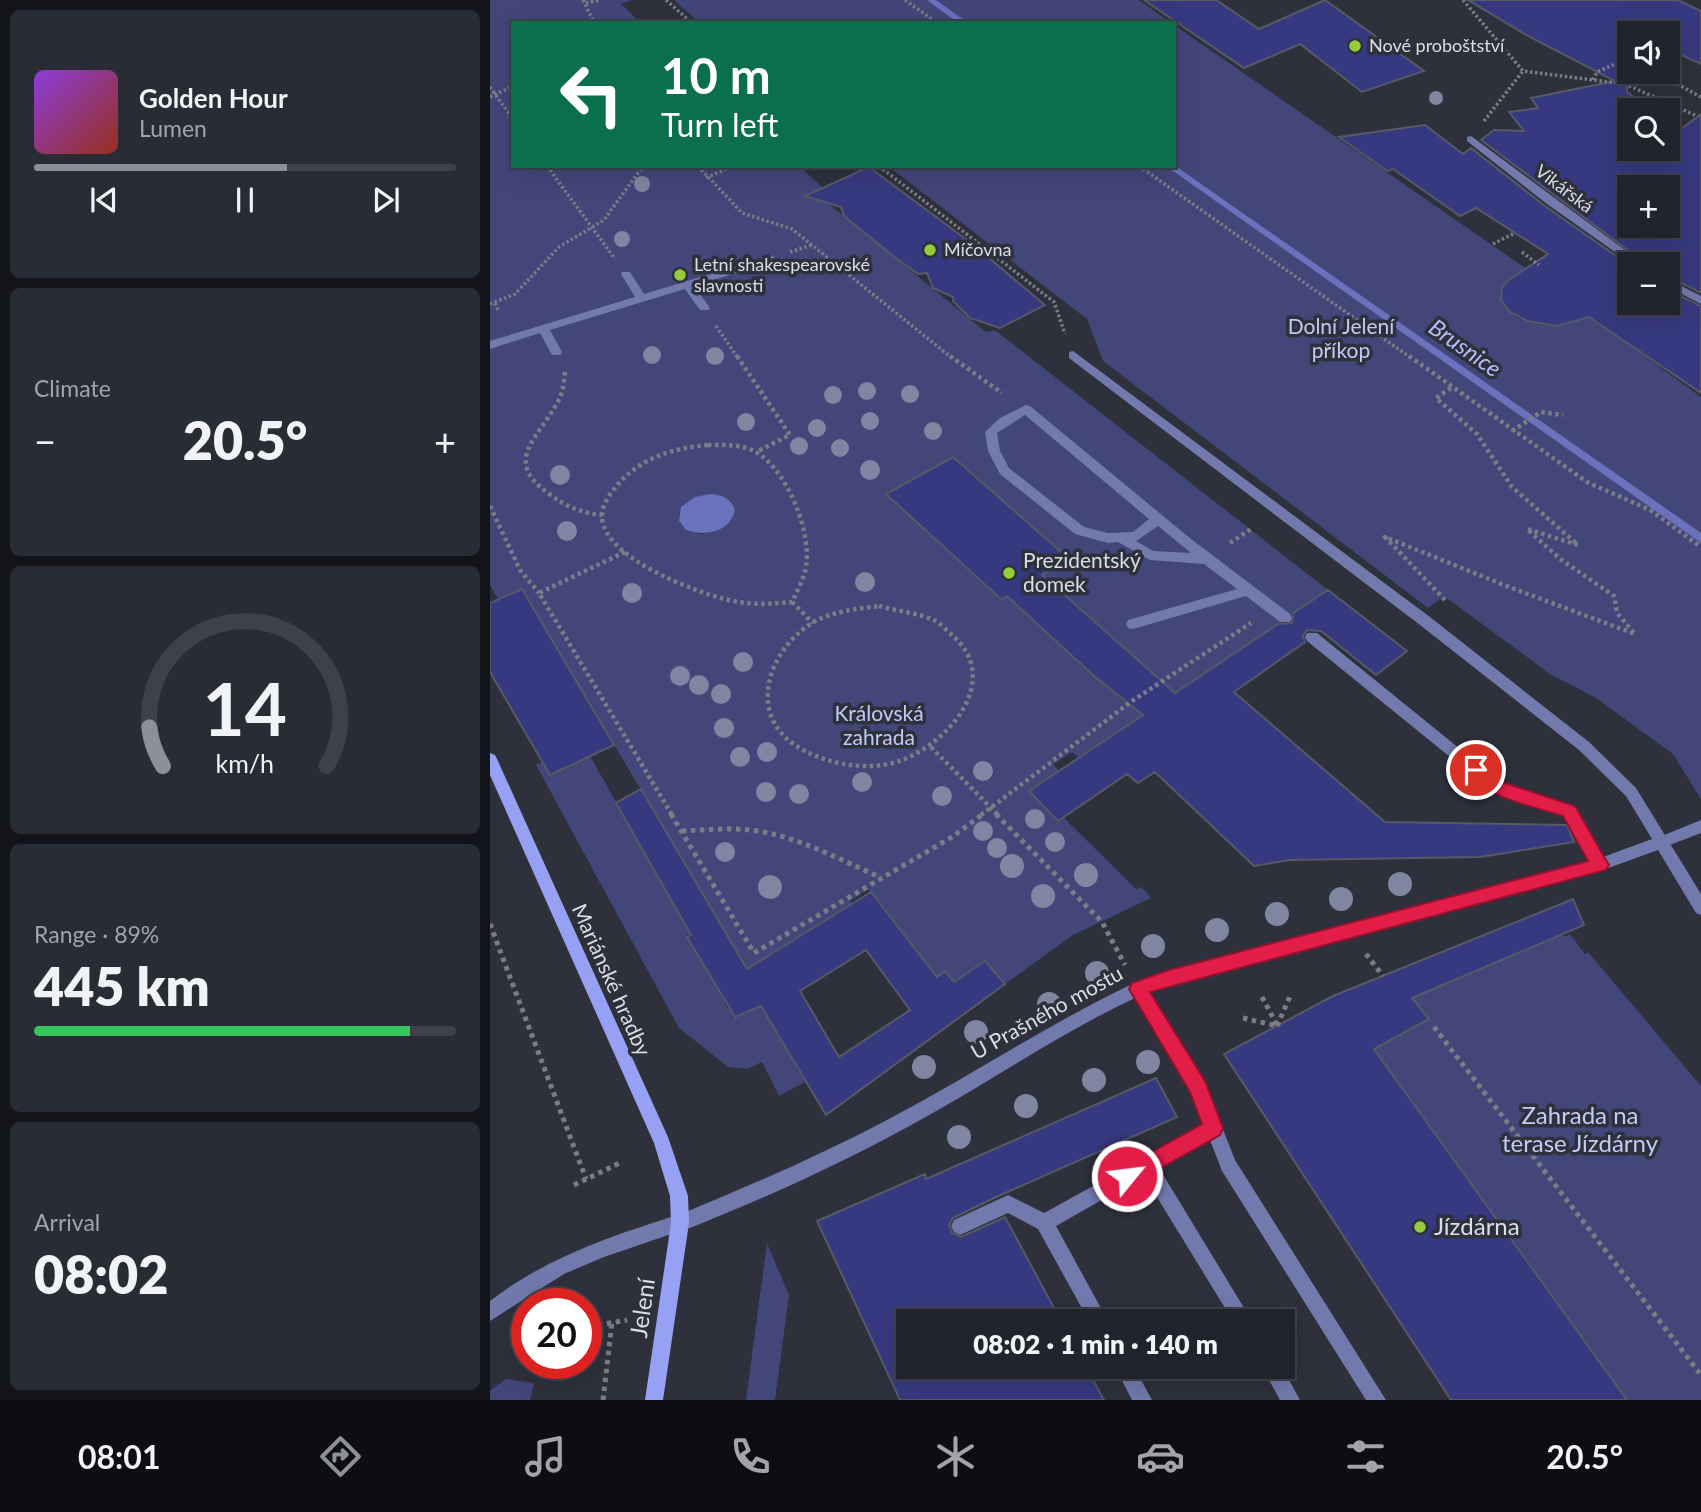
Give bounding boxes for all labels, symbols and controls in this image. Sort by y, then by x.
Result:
map controls [1617,21,1680,315]
button: sound [1617,21,1680,84]
place label: Nové proboštství [1369,34,1505,56]
marker: Nové proboštství [1347,38,1363,54]
text: 10 m [661,46,771,104]
icon: left [546,49,637,140]
text: Golden Hour [139,82,288,114]
button: search [1617,98,1680,161]
text: Turn left [661,105,778,144]
text: Lumen [139,114,207,142]
street label: Vikářská [1531,159,1598,217]
button: + [1617,175,1680,238]
icon: previous [85,181,123,219]
icon: pause [226,181,264,219]
icon: next [367,181,405,219]
place label: Míčovna [944,238,1012,260]
marker: Míčovna [922,242,938,258]
button: − [1617,252,1680,315]
place label: Letní shakespearovské slavnosti [694,253,870,296]
marker: Letní shakespearovské slavnosti [672,267,688,283]
water label: Brusnice [1424,312,1507,382]
park label: Dolní Jelení příkop [1288,313,1395,362]
text: Climate [34,374,111,402]
text: 20.5° [183,409,307,471]
text: − [34,418,56,464]
text: + [434,418,456,464]
place label: Prezidentský domek [1023,547,1141,596]
marker: Prezidentský domek [1001,565,1017,581]
text: 14 [203,664,287,752]
park label: Královská zahrada [834,700,924,749]
pin [1446,740,1506,800]
text: km/h [216,748,274,778]
icon: arrive [1457,751,1495,789]
street label: Mariánské hradby [568,899,657,1059]
text: Range · 89% [34,920,159,948]
text: 445 km [34,955,210,1017]
street label: U Prašného mostu [966,960,1126,1064]
park label: Zahrada na terase Jízdárny [1502,1100,1659,1157]
position arrow [1090,1139,1164,1213]
text: Arrival [34,1208,100,1236]
place label: Jízdárna [1434,1211,1520,1240]
marker: Jízdárna [1412,1219,1428,1235]
text: 08:02 [34,1243,168,1305]
street label: Jelení [623,1275,660,1339]
speed limit sign: 20 [511,1288,602,1379]
text: 08:02 · 1 min · 140 m [973,1328,1218,1360]
icon: directions [316,1432,365,1481]
icon: music [521,1432,570,1481]
icon: phone [726,1432,775,1481]
icon: climate [931,1432,980,1481]
icon: car [1136,1432,1185,1481]
icon: filters [1341,1432,1390,1481]
text: 08:01 [78,1437,160,1476]
text: 20.5° [1546,1437,1623,1476]

